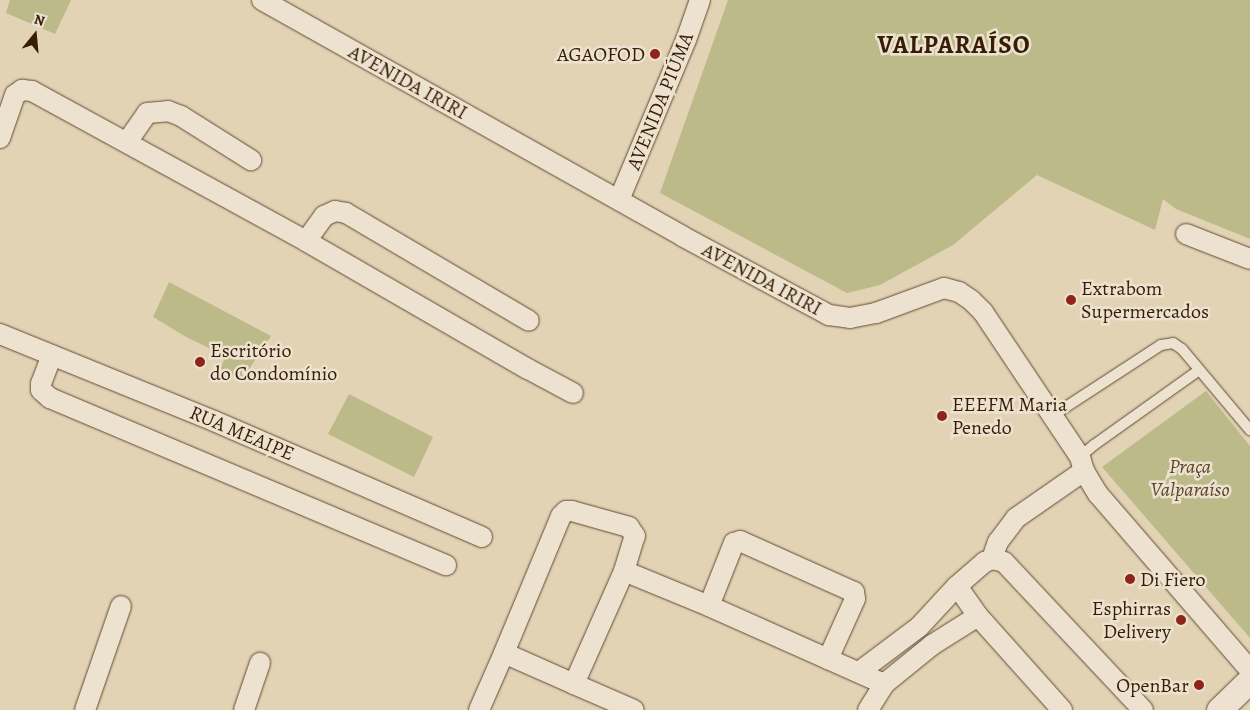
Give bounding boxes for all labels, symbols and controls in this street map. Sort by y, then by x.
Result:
north arrow [10,10,60,60]
text: N [32,10,47,31]
street label: AVENIDA PIÚMA [621,29,699,173]
district label: VALPARAÍSO [876,30,1032,60]
street label: AVENIDA IRIRI [344,39,472,125]
place label: AGAOFOD [557,42,645,66]
marker: AGAOFOD [649,48,661,60]
street label: AVENIDA IRIRI [698,237,826,321]
place label: Extrabom Supermercados [1081,276,1209,323]
marker: Extrabom Supermercados [1065,294,1077,306]
place label: Escritório do Condomínio [210,339,337,386]
marker: Escritório do Condomínio [194,356,206,368]
place label: EEEFM Maria Penedo [952,392,1067,439]
street label: RUA MEAIPE [186,400,298,466]
marker: EEEFM Maria Penedo [936,410,948,422]
park label: Praça Valparaíso [1150,454,1230,501]
place label: Di Fiero [1140,567,1206,591]
marker: Di Fiero [1124,573,1136,585]
place label: Esphirras Delivery [1092,596,1171,643]
marker: Esphirras Delivery [1175,614,1187,626]
place label: OpenBar [1116,673,1189,697]
marker: OpenBar [1193,679,1205,691]

